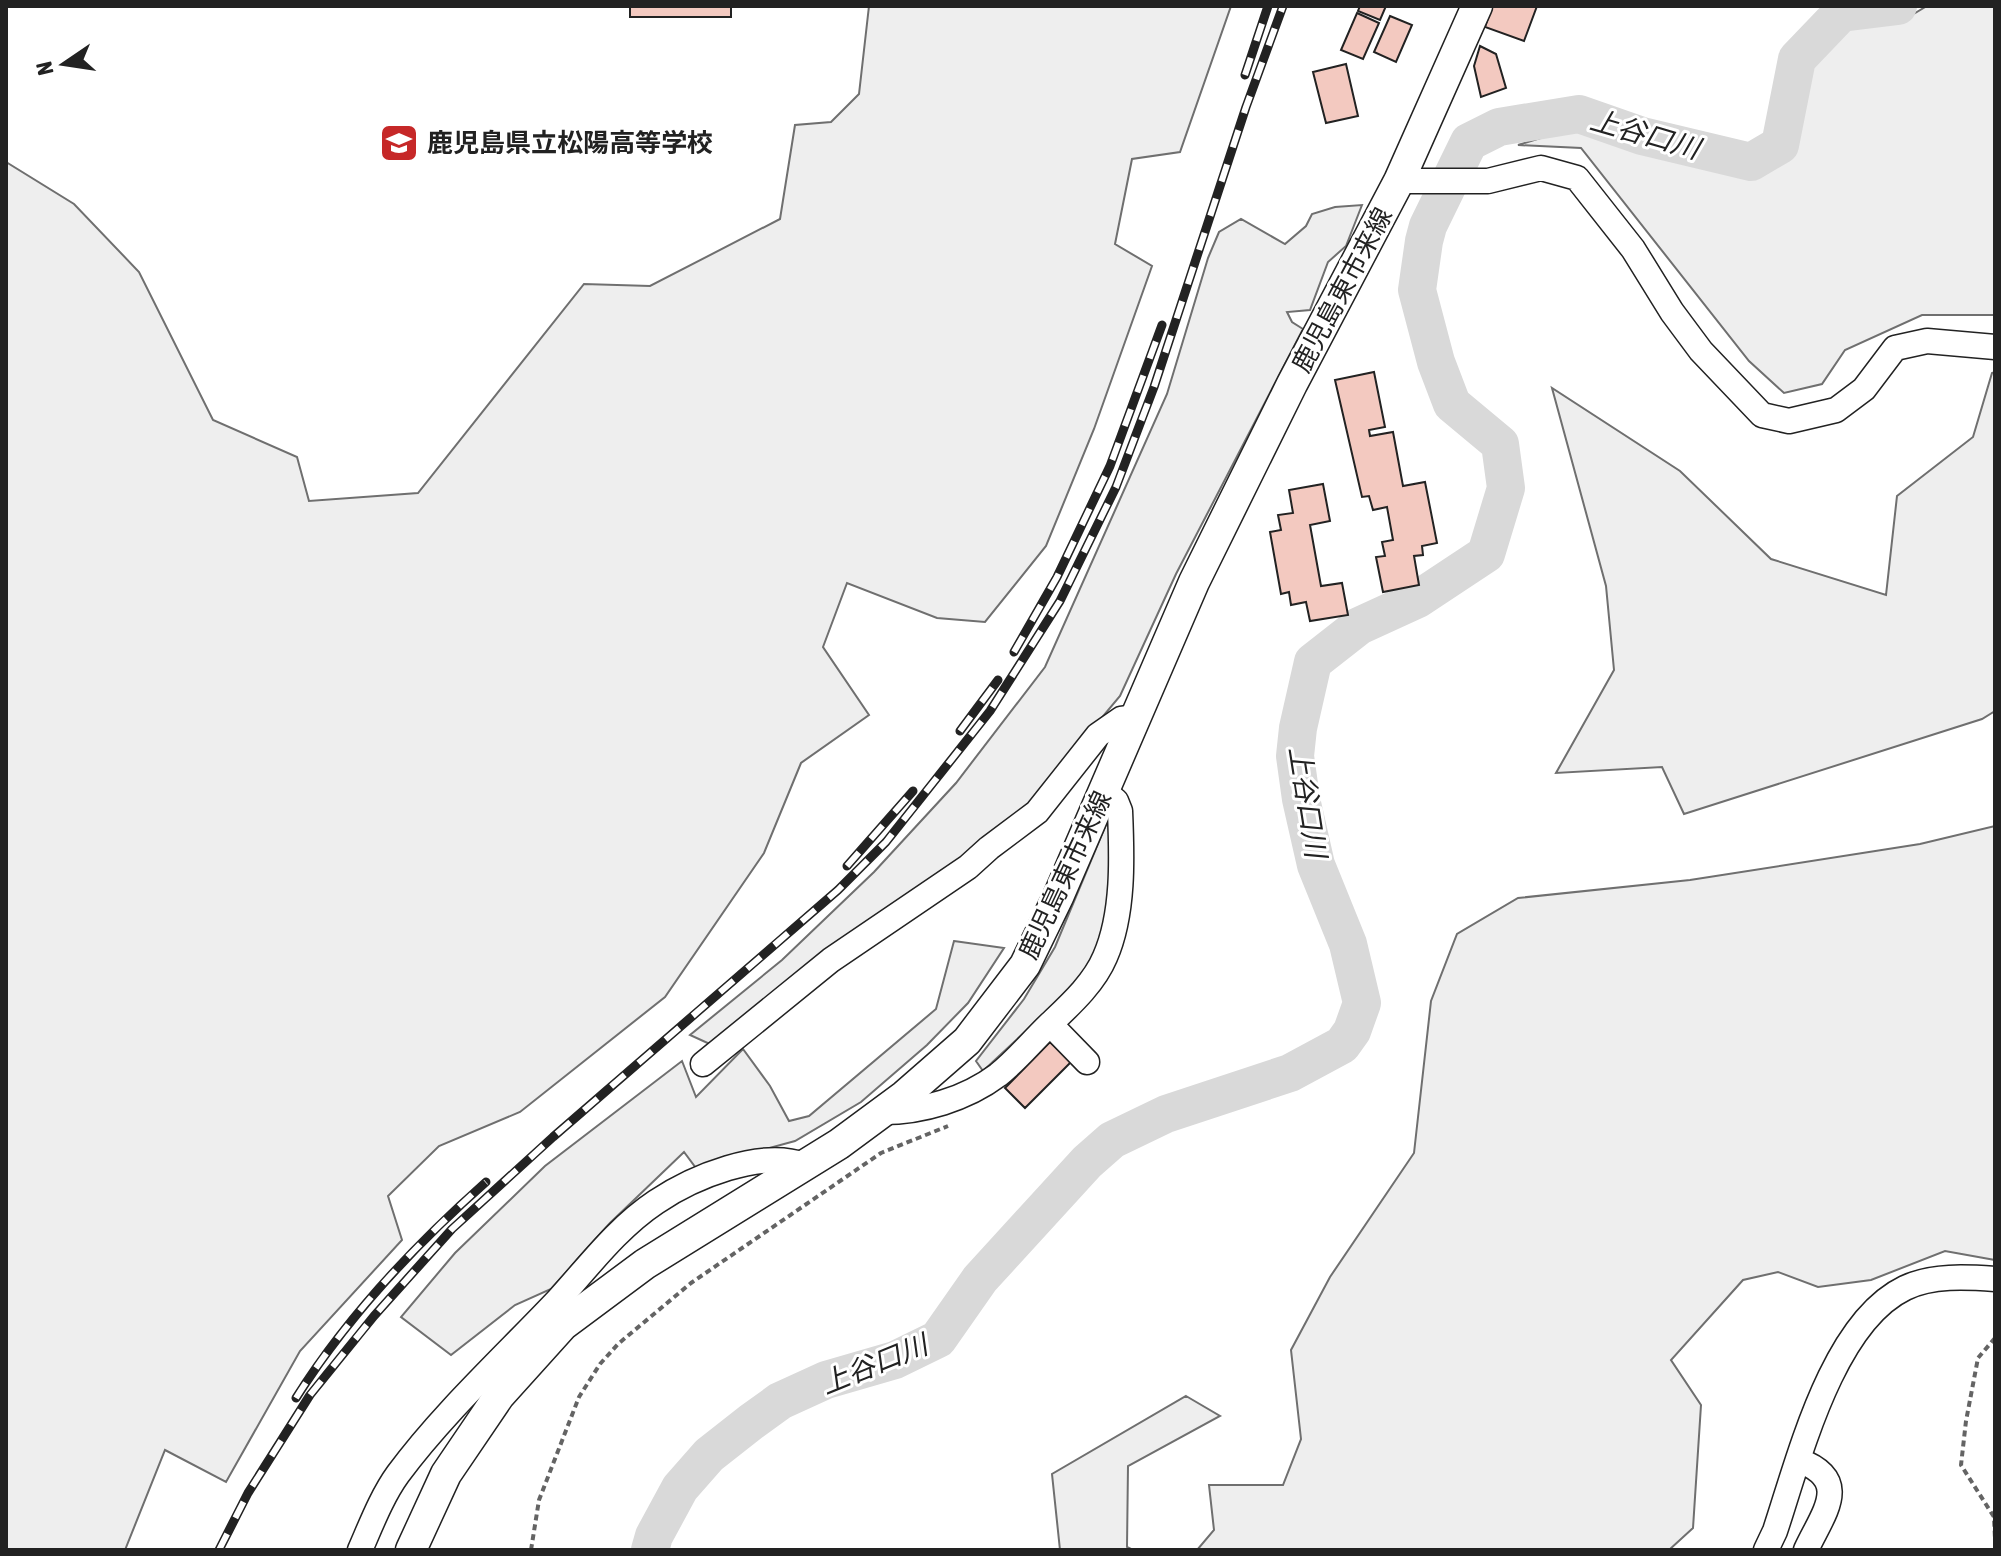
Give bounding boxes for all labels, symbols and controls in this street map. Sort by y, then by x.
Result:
north arrow [24,24,104,104]
text: N [30,59,59,78]
water label: 上谷口川 [1587,103,1706,166]
school or university icon: 鹿児島県立松陽高等学校 [378,122,420,164]
place label: 鹿児島県立松陽高等学校 [427,128,713,158]
street label: 鹿児島東市来線 [1286,203,1398,377]
water label: 上谷口川 [1283,744,1333,863]
street label: 鹿児島東市来線 [1013,786,1117,964]
water label: 上谷口川 [816,1327,935,1400]

